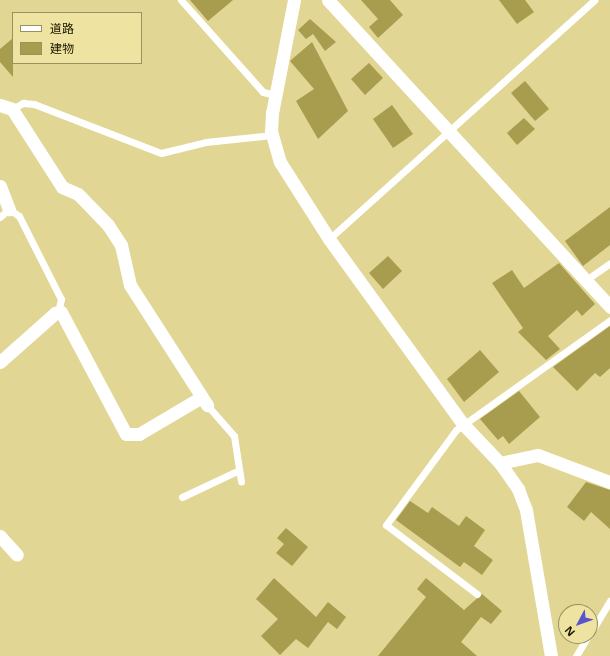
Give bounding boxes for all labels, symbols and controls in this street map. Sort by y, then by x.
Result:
legend [12,12,142,64]
text: 道路 [50,20,74,37]
text: 建物 [50,40,74,57]
north arrow [558,604,598,644]
text: N [561,623,578,640]

